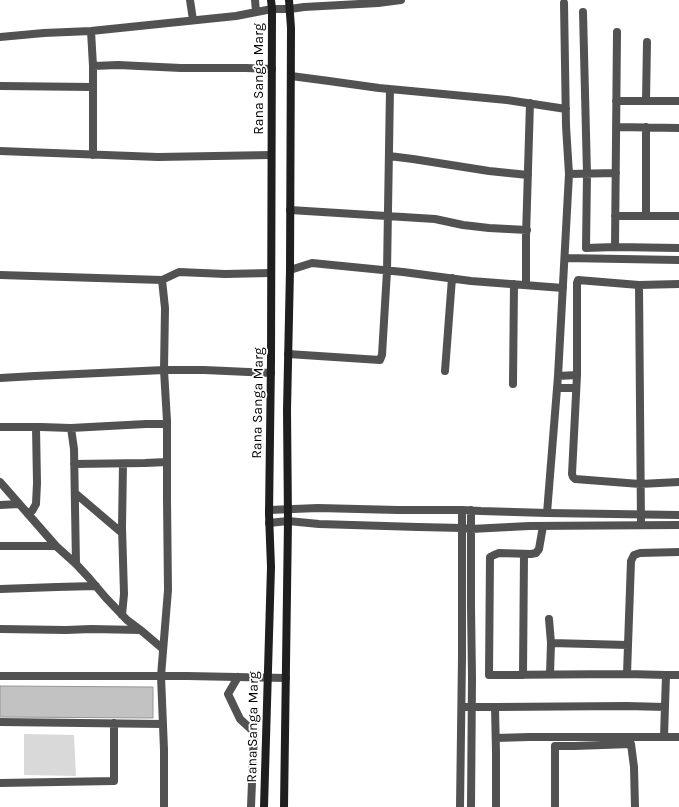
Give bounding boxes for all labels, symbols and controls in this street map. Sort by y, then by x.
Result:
street label: Rana Sanga Marg [251,23,267,135]
street label: Rana Sanga Marg [249,347,267,459]
street label: Rana Sanga Marg [244,671,262,783]

